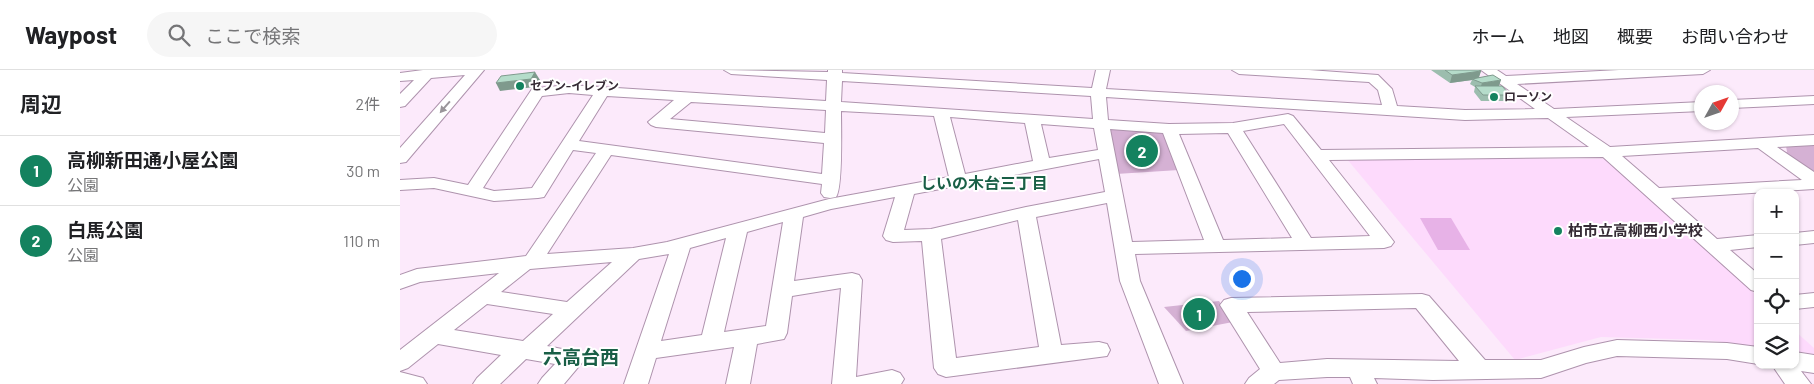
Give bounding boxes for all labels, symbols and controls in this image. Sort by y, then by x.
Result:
search box [147,12,497,57]
text: Waypost [25,20,117,49]
icon: search [165,21,193,49]
text: ここで検索 [205,24,300,47]
text: ホーム [1472,25,1525,47]
text: 地図 [1553,25,1589,47]
text: 概要 [1617,25,1653,47]
text: お問い合わせ [1681,25,1789,47]
place label: セブン-イレブン [530,78,619,92]
marker: セブン-イレブン [514,80,526,92]
north arrow [1694,85,1739,130]
place label: ローソン [1504,89,1552,103]
text: 周辺 [20,91,62,116]
marker: ローソン [1488,91,1500,103]
text: 2件 [355,94,380,113]
one-way arrow [439,100,451,112]
pin: 2 [1126,132,1158,170]
text: 高柳新田通小屋公園 [67,148,238,171]
text: 1 [33,161,39,180]
text: 30 m [346,161,380,180]
district label: しいの木台三丁目 [920,173,1048,192]
text: 公園 [67,175,99,194]
map controls [1754,189,1799,369]
button: + [1754,189,1799,234]
text: 白馬公園 [67,218,143,241]
place label: 柏市立高柳西小学校 [1568,221,1703,239]
marker: 柏市立高柳西小学校 [1552,225,1564,237]
text: 2 [32,231,40,250]
text: 110 m [343,231,380,250]
button: − [1754,234,1799,279]
text: 公園 [67,245,99,264]
your location [1229,266,1255,292]
button: locate [1754,279,1799,324]
pin: 1 [1183,295,1215,333]
button: layers [1754,324,1799,369]
district label: 六高台西 [543,345,619,368]

